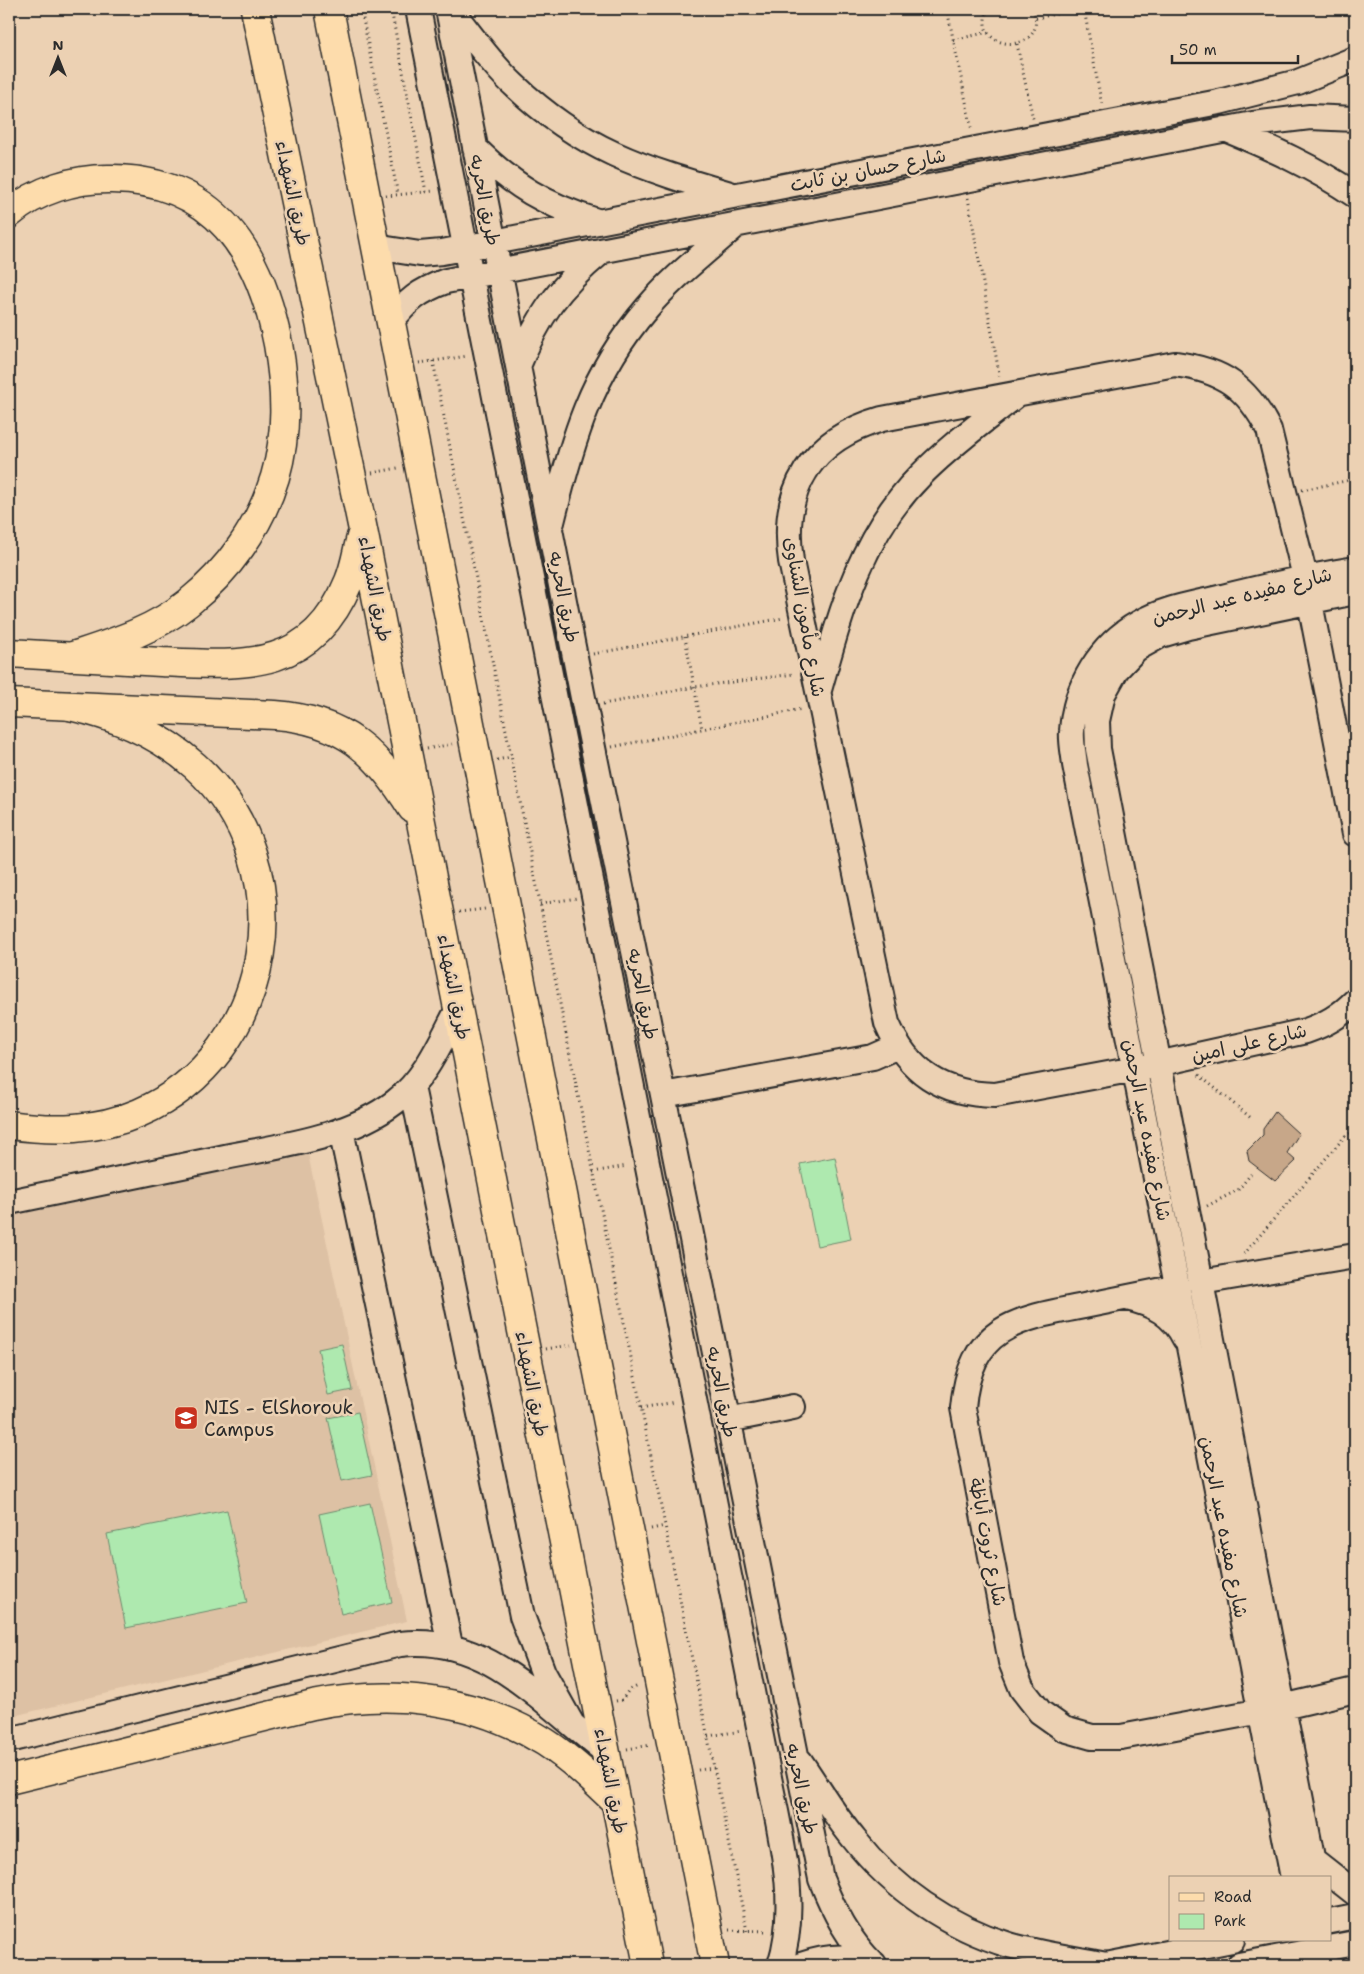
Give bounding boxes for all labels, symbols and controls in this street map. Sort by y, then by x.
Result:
north arrow [32,32,82,82]
scale bar [1172,32,1298,64]
text: N [52,36,64,54]
text: 50 m [1179,40,1217,60]
street label: طريق الشهداء [270,138,316,248]
street label: شارع حسان بن ثابت [788,143,948,198]
street label: طريق الحريه [464,152,506,248]
street label: طريق الشهداء [353,534,397,644]
street label: شارع مأمون الشناوى [778,535,831,699]
street label: طريق الحريه [543,549,585,645]
street label: شارع مفيده عبد الرحمن [1149,562,1335,631]
street label: طريق الشهداء [432,932,476,1042]
street label: طريق الحريه [622,946,664,1042]
street label: شارع على امين [1189,1018,1309,1069]
street label: شارع مفيده عبد الرحمن [1116,1037,1177,1223]
street label: طريق الشهداء [510,1329,554,1439]
street label: طريق الحريه [701,1344,743,1440]
place label: NIS - ElShorouk Campus [204,1395,354,1442]
school or university icon: NIS - ElShorouk Campus [173,1405,199,1431]
street label: شارع مفيده عبد الرحمن [1193,1434,1254,1620]
street label: شارع ثروت أباظة [962,1476,1013,1609]
street label: طريق الشهداء [589,1726,633,1836]
street label: طريق الحريه [780,1741,824,1837]
legend [1169,1876,1332,1942]
text: Road [1214,1887,1252,1907]
text: Park [1214,1911,1246,1931]

